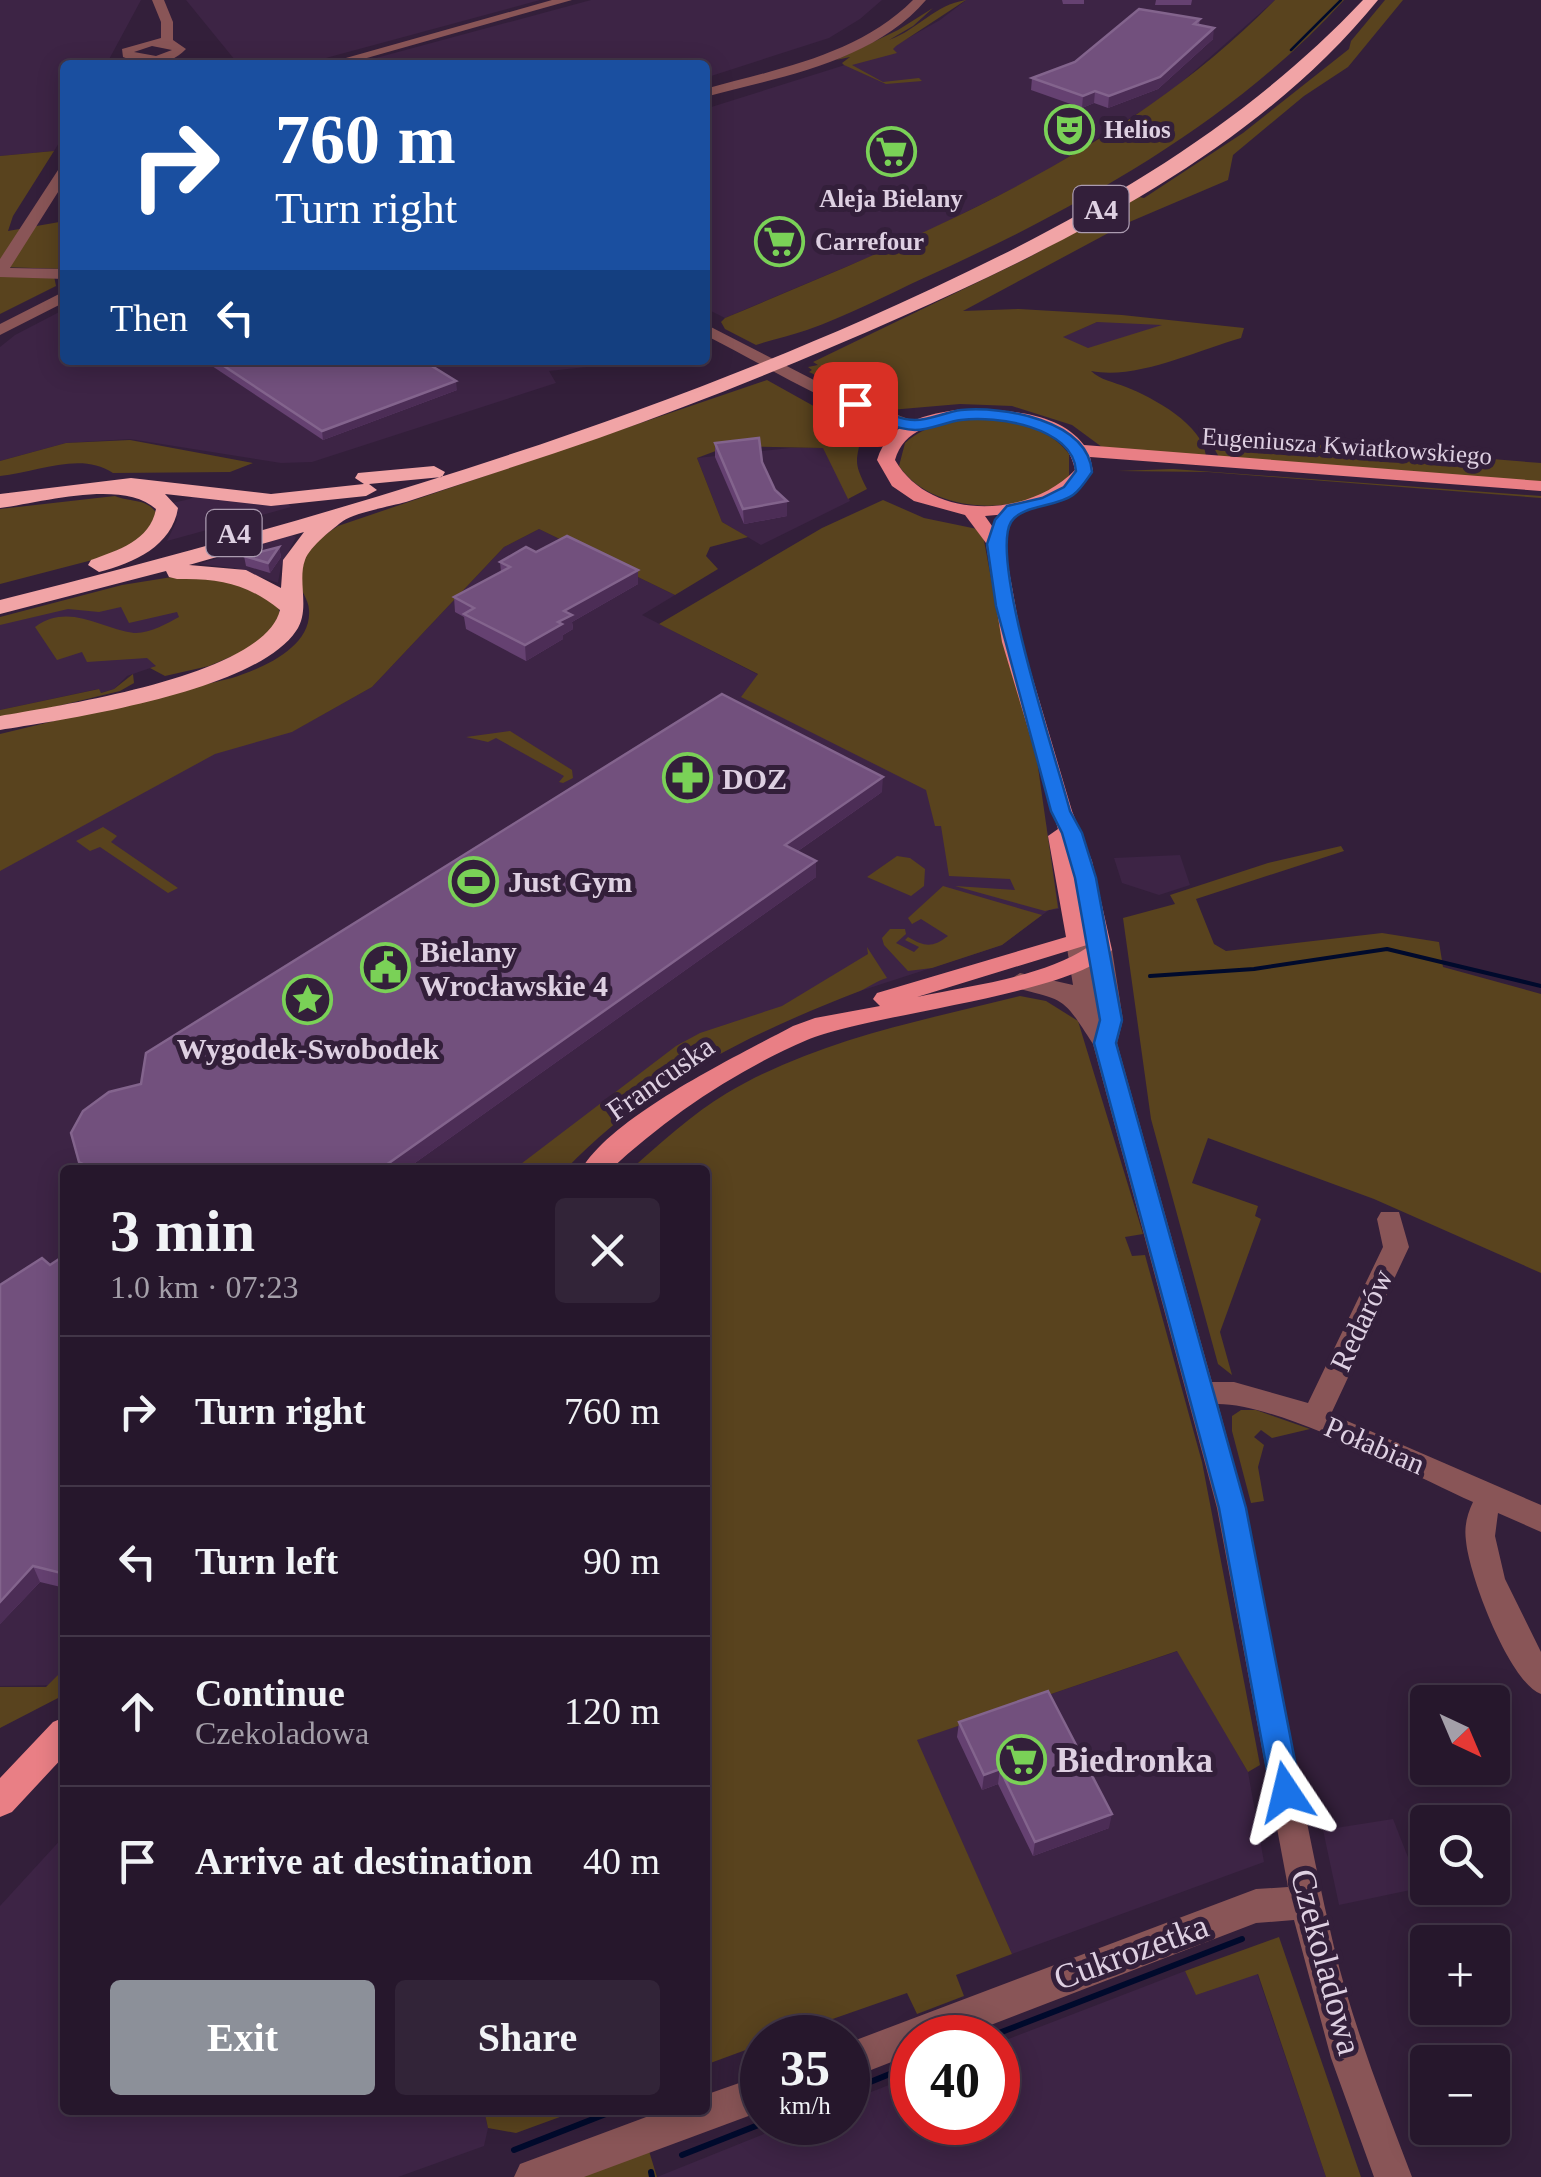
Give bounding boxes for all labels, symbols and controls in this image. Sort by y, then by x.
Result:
icon: right [110,100,240,230]
text: 760 m [275,101,456,178]
theatre icon: Helios [1043,103,1095,155]
place label: Helios [1104,116,1171,143]
supermarket icon: Aleja Bielany [865,126,917,178]
text: Turn right [275,183,457,233]
place label: Aleja Bielany [819,185,963,212]
road number: A4 [1074,186,1128,232]
supermarket icon: Carrefour [754,215,806,267]
place label: Carrefour [815,228,924,255]
icon: left [208,290,263,345]
text: Then [110,297,188,339]
pin [813,362,898,447]
icon: arrive [828,377,883,432]
street label: Eugeniusza Kwiatkowskiego [1201,422,1493,470]
road number: A4 [206,510,262,556]
pharmacy icon: DOZ [661,752,713,804]
place label: DOZ [722,762,787,795]
sports icon: Just Gym [447,855,499,907]
place label: Just Gym [508,865,632,898]
place label: Bielany Wrocławskie 4 [420,935,608,1002]
public building icon: Bielany Wrocławskie 4 [359,942,411,994]
place icon: Wygodek-Swobodek [282,973,334,1025]
street label: Francuska [600,1029,720,1127]
place label: Wygodek-Swobodek [177,1032,439,1065]
text: 3 min [110,1198,255,1264]
button: close [555,1198,660,1303]
street label: Redarów [1323,1264,1399,1376]
text: 1.0 km · 07:23 [110,1269,298,1305]
icon: right [110,1384,165,1439]
text: Turn right [195,1390,366,1432]
text: 760 m [564,1390,660,1432]
street label: Połabian [1320,1409,1430,1481]
icon: left [110,1534,165,1589]
text: Turn left [195,1540,338,1582]
text: 90 m [583,1540,660,1582]
text: Continue [195,1672,345,1714]
icon: ahead [110,1684,165,1739]
north arrow [1410,1685,1510,1785]
map controls [1410,1685,1510,2145]
text: 120 m [564,1690,660,1732]
text: Czekoladowa [195,1715,369,1751]
supermarket icon: Biedronka [995,1734,1047,1786]
position arrow [1234,1740,1338,1844]
place label: Biedronka [1056,1741,1213,1780]
button: search [1410,1805,1510,1905]
icon: arrive [110,1834,165,1889]
text: Arrive at destination [195,1840,533,1882]
text: 40 m [583,1840,660,1882]
street label: Czekoladowa [1283,1865,1370,2059]
street label: Cukrozetka [1049,1906,1214,1998]
button: + [1410,1925,1510,2025]
button: Exit [110,1980,375,2095]
button: Share [395,1980,660,2095]
speed limit sign: 40 [890,2015,1020,2145]
text: 35 [780,2040,830,2096]
button: − [1410,2045,1510,2145]
text: km/h [779,2092,831,2119]

